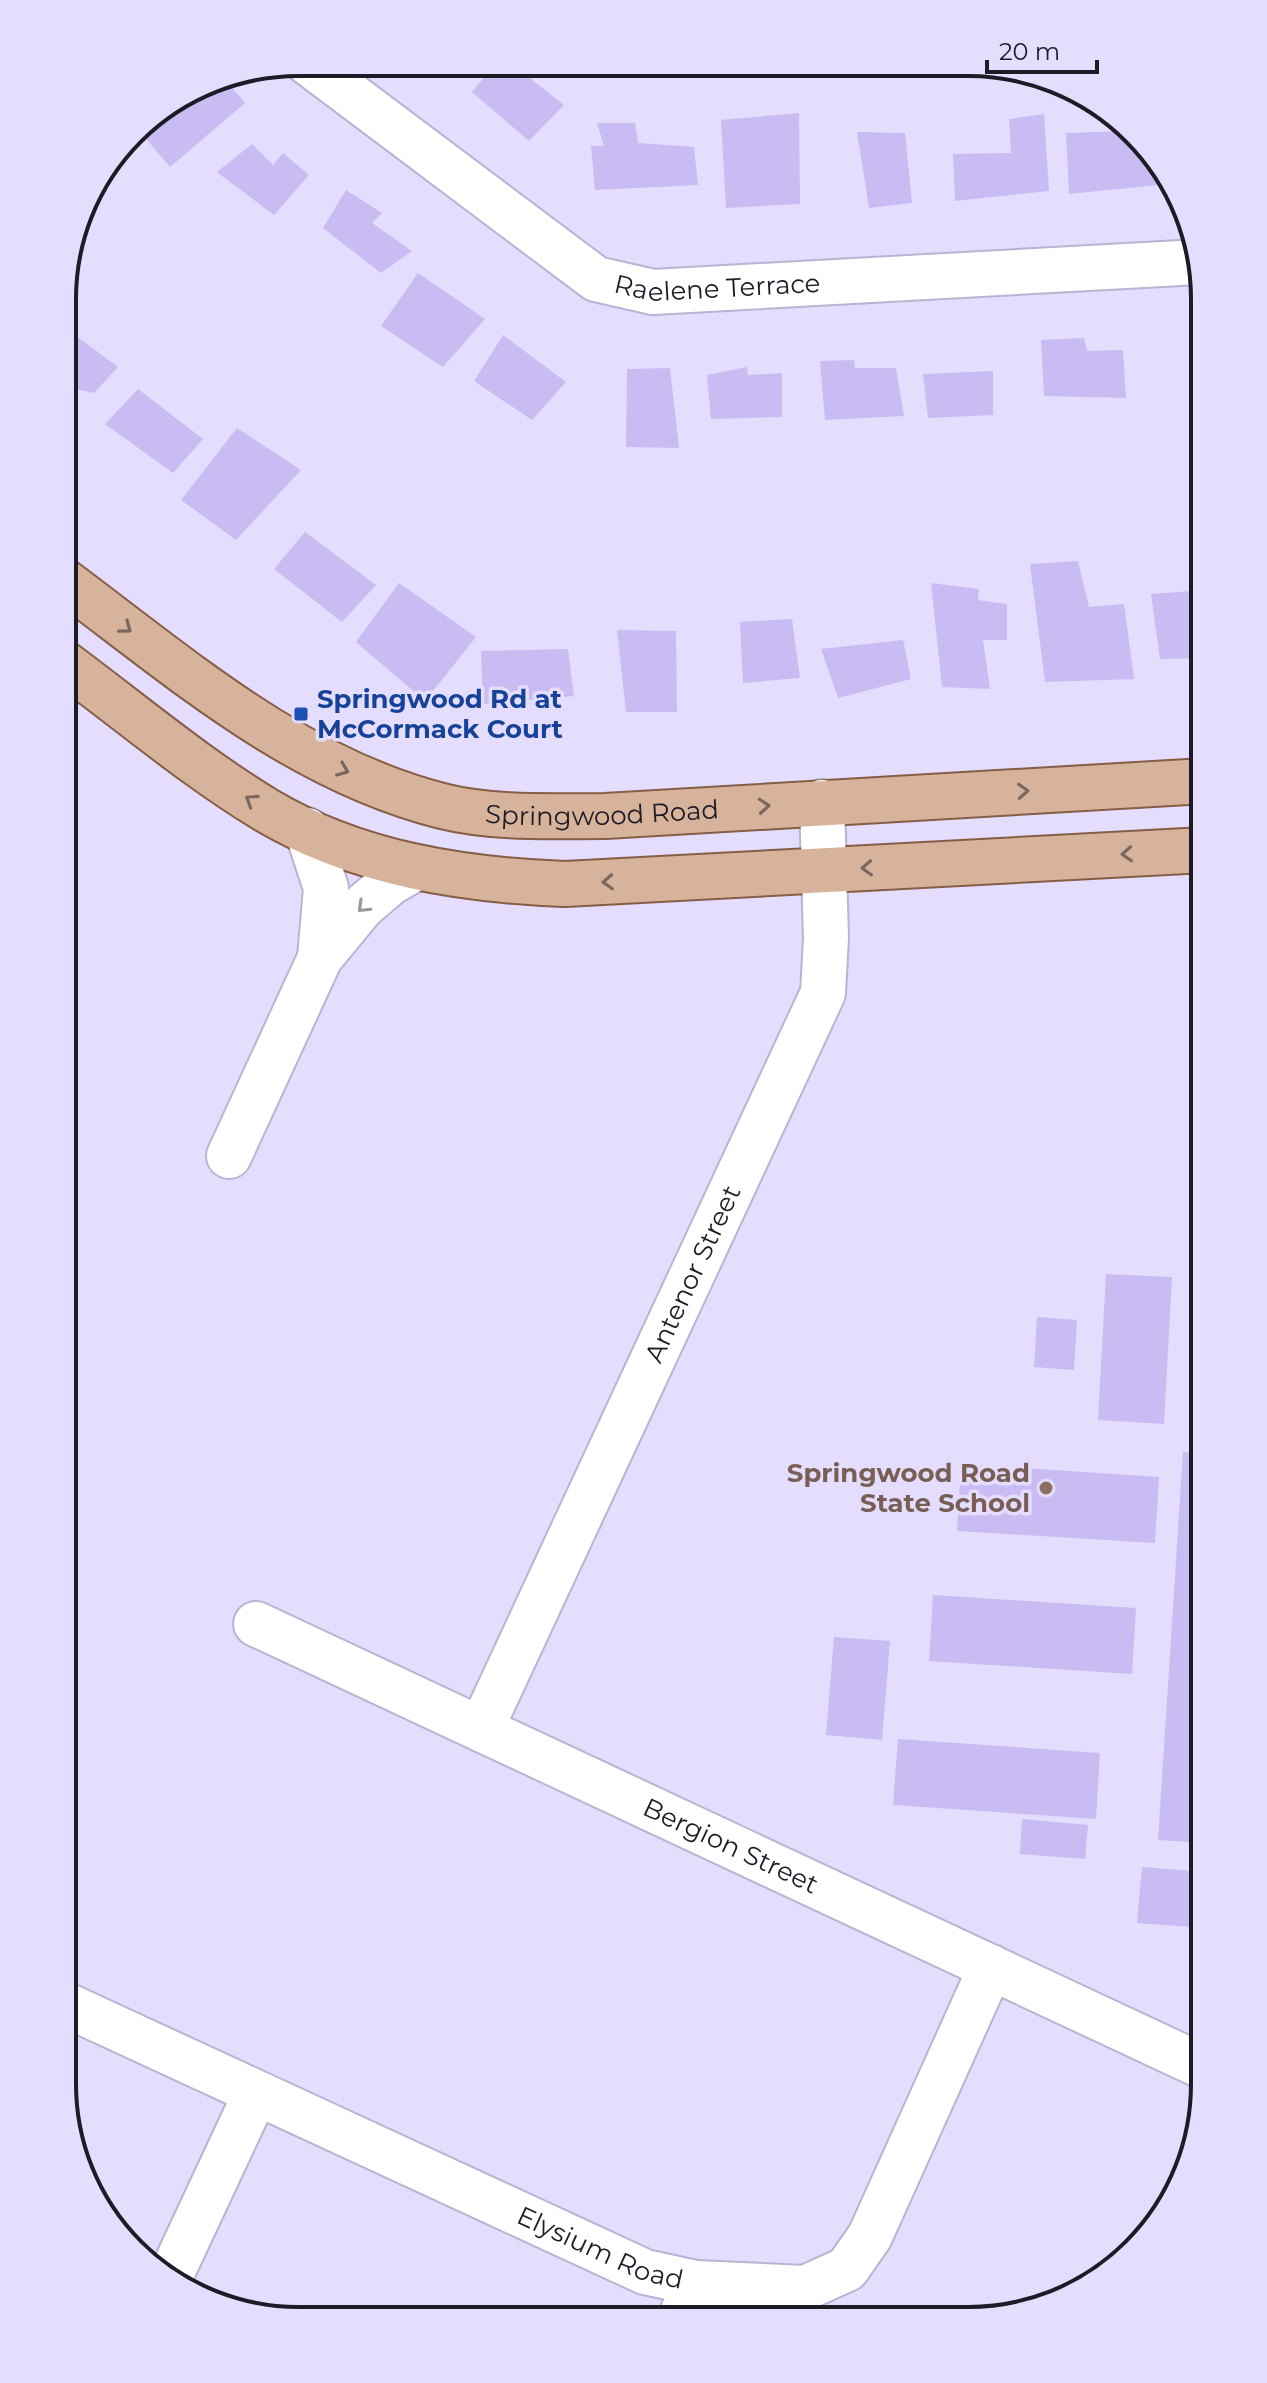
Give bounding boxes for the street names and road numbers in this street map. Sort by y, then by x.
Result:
street label: Raelene Terrace [611,267,821,308]
street label: Springwood Road [484,793,720,832]
street label: Antenor Street [638,1180,747,1367]
street label: Bergion Street [638,1791,823,1900]
street label: Elysium Road [512,2199,686,2296]

